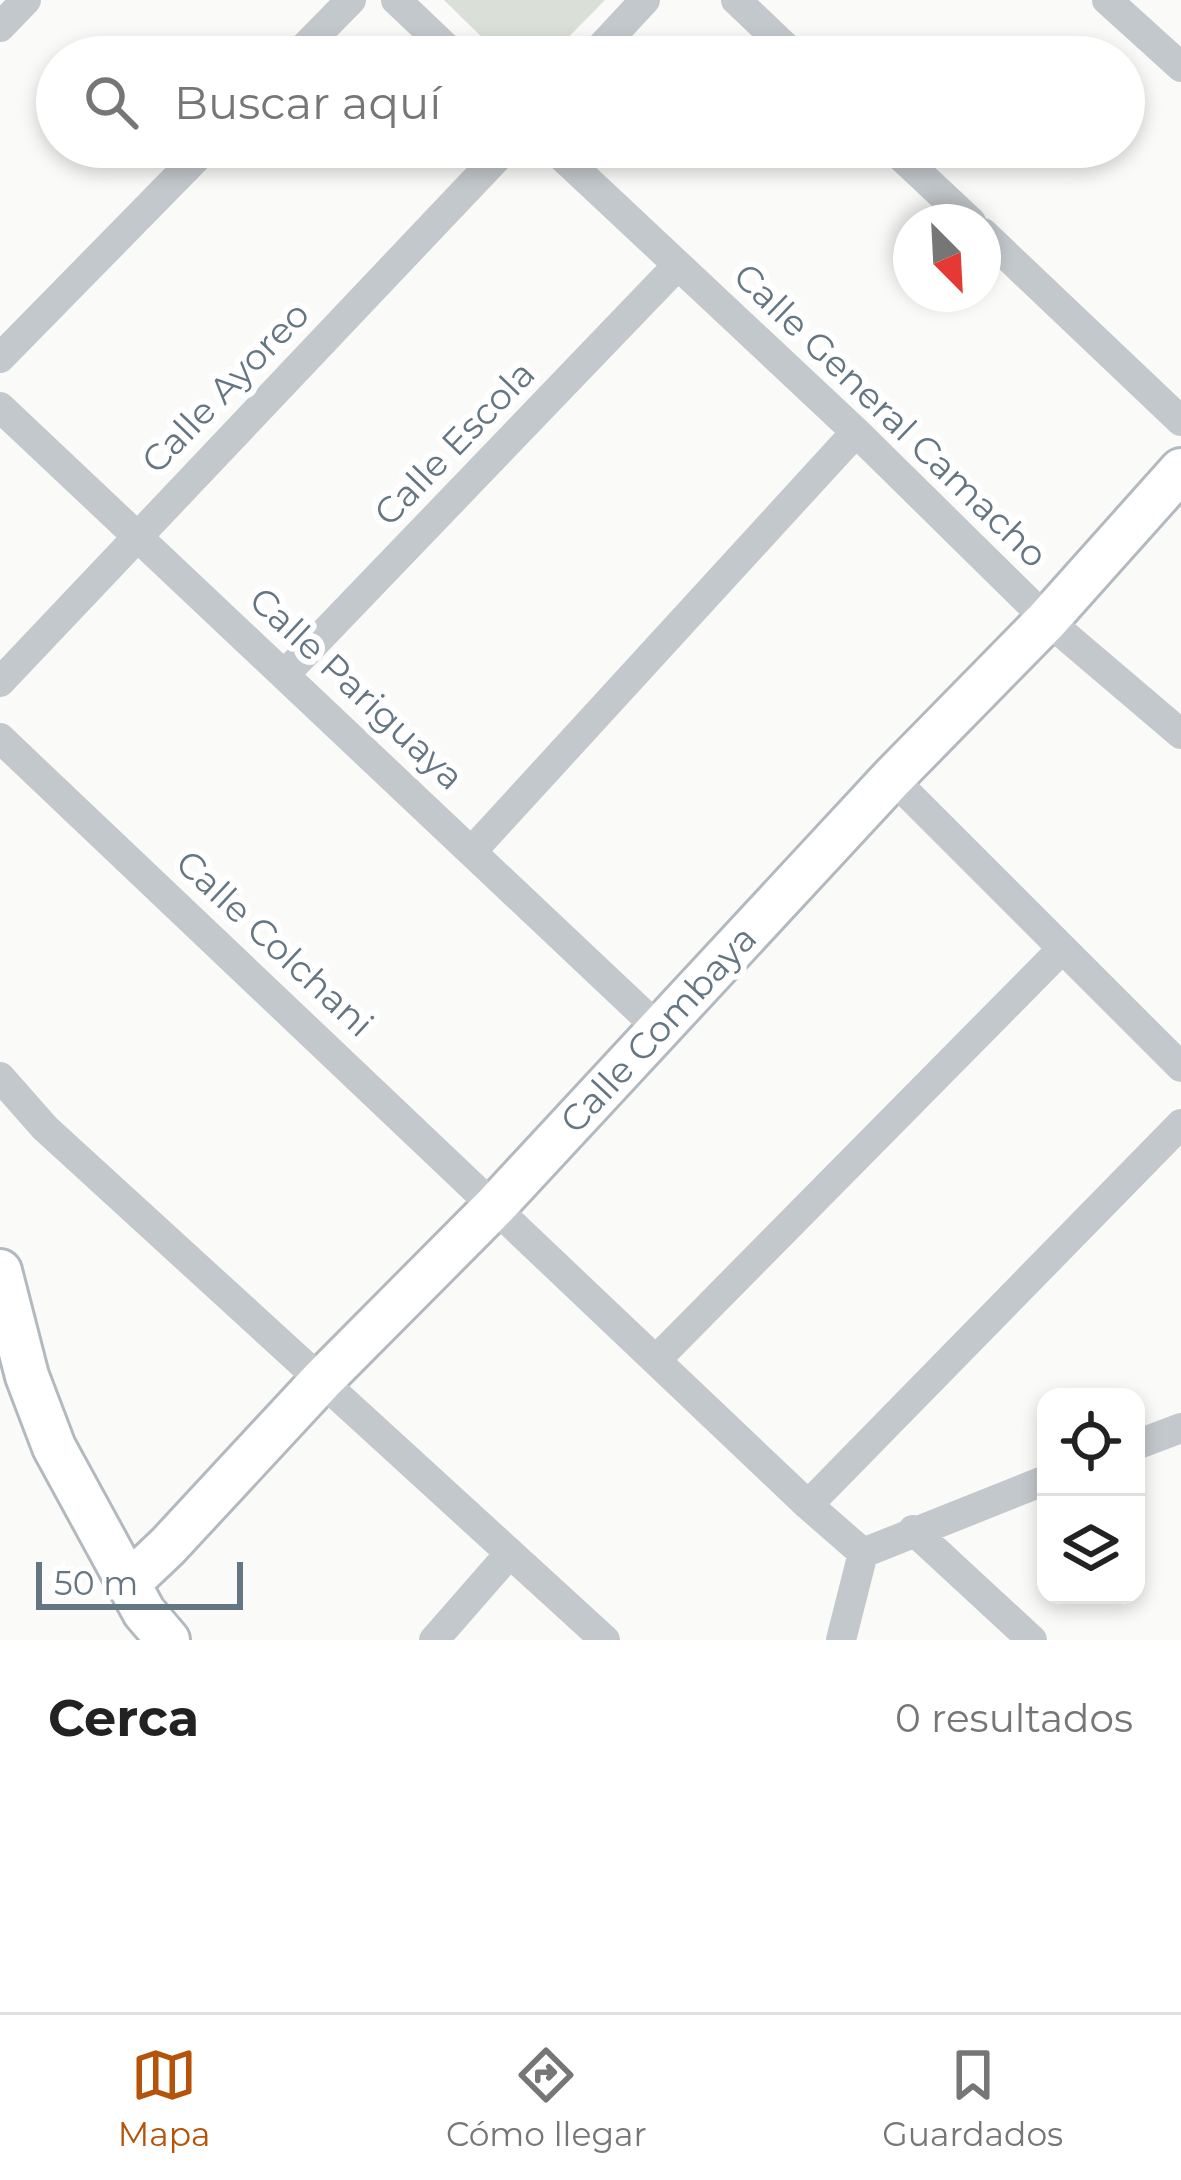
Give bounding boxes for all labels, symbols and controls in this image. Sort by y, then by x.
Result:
search box [36,36,1145,168]
icon: search [78,69,144,135]
text: Buscar aquí [174,75,441,130]
north arrow [893,204,1001,312]
street label: Calle General Camacho [725,254,1057,576]
street label: Calle Ayoreo [132,292,318,482]
street label: Calle Escola [365,352,543,534]
street label: Calle Pariguaya [241,577,473,799]
street label: Calle Colchani [167,840,383,1046]
street label: Calle Combaya [551,916,765,1142]
map controls [1037,1388,1145,1604]
button: locate [1037,1388,1145,1496]
button: layers [1037,1496,1145,1604]
scale bar [36,1556,243,1609]
text: 50 m [54,1563,138,1603]
text: Cerca [48,1687,199,1749]
text: 0 resultados [895,1694,1133,1742]
tab: Mapa [118,2042,210,2154]
tab: Cómo llegar [446,2042,647,2154]
tab: Guardados [882,2042,1063,2154]

